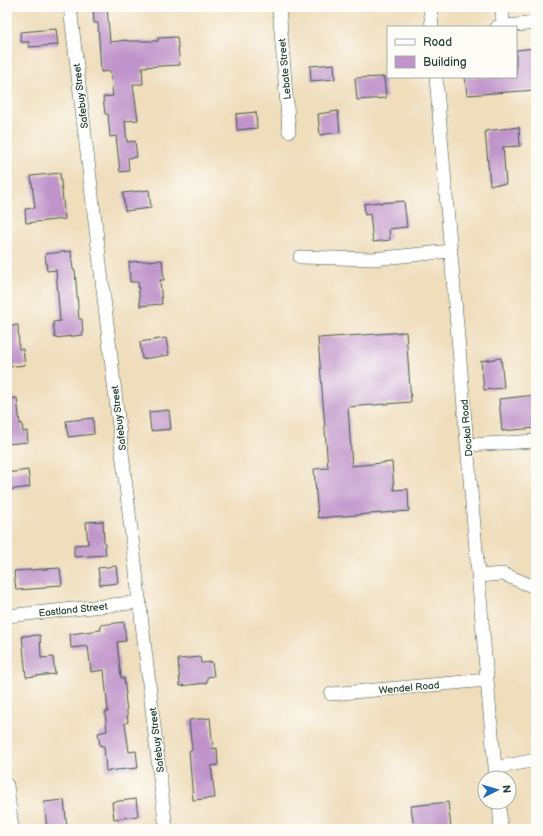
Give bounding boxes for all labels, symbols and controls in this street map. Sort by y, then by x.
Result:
legend [387,26,517,78]
text: Road [423,35,452,50]
street label: Lebate Street [276,38,294,100]
text: Building [423,55,467,70]
street label: Safebuy Street [71,63,91,129]
street label: Safebuy Street [109,385,129,451]
street label: Dockal Road [458,398,475,457]
street label: Eastland Street [38,600,108,620]
street label: Wendel Road [378,679,440,697]
street label: Safebuy Street [147,707,167,773]
north arrow [477,770,517,810]
text: N [500,784,513,794]

